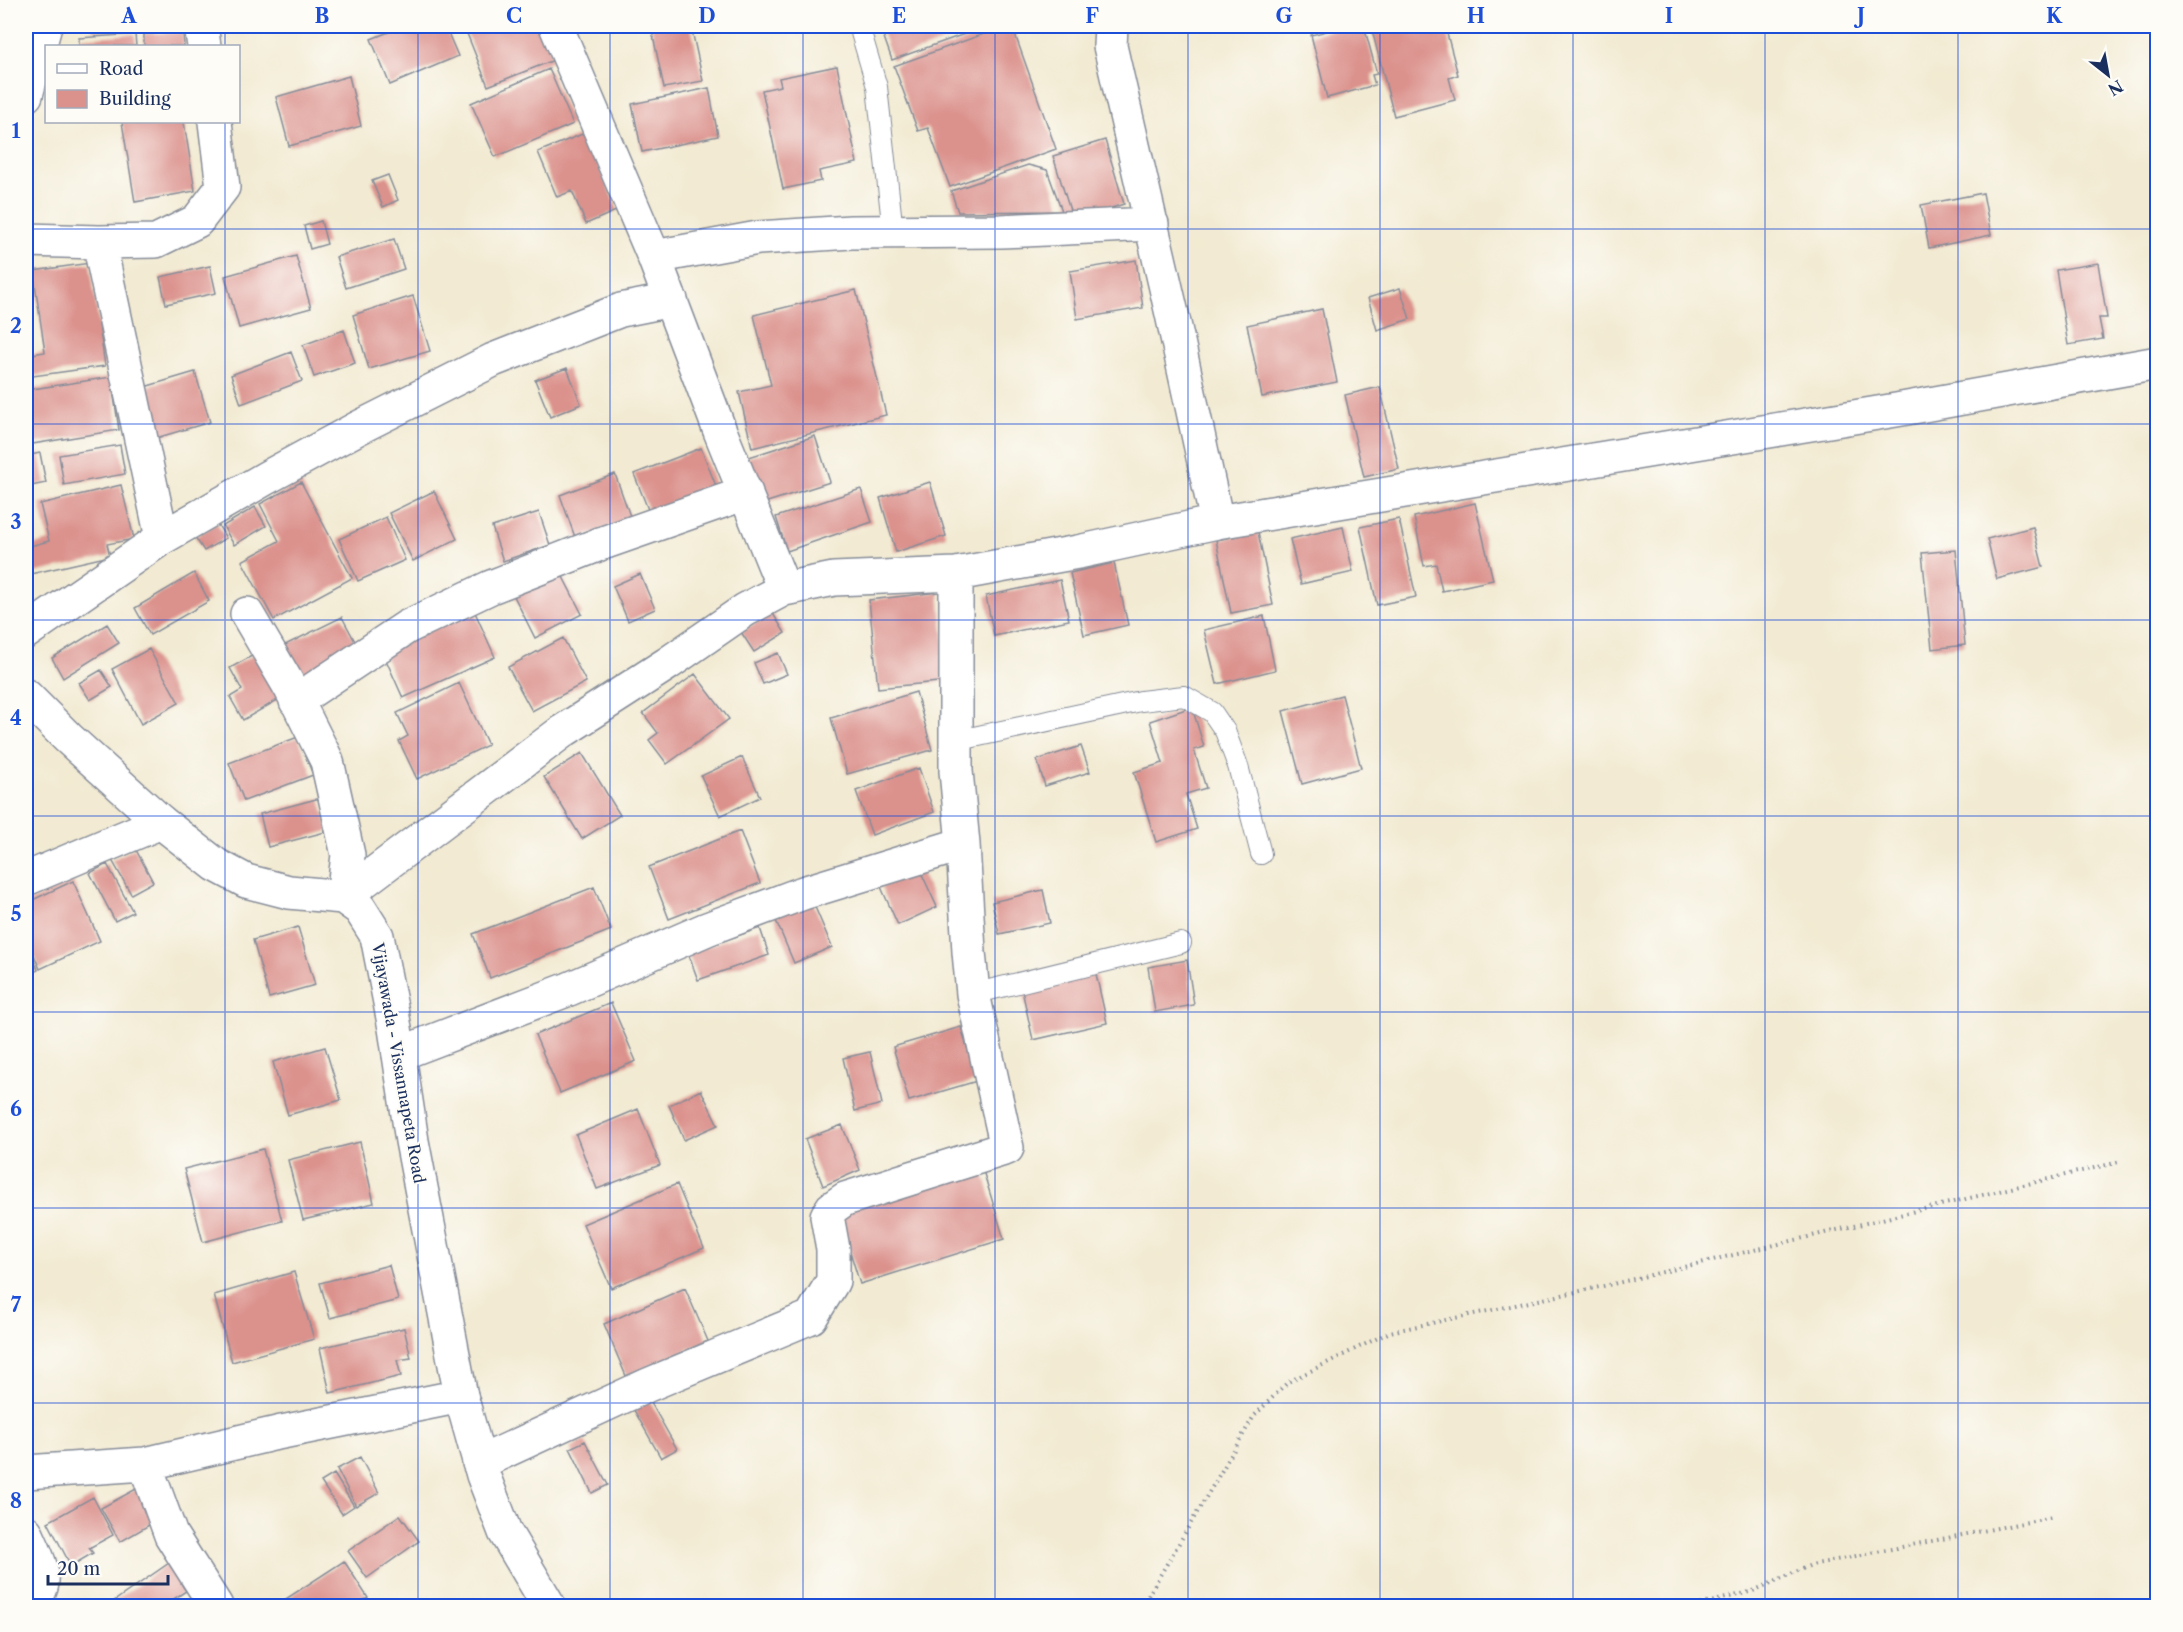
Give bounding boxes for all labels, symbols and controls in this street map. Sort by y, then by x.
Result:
text: A [120,4,137,28]
text: B [315,4,330,28]
text: C [506,4,522,28]
text: D [698,4,716,28]
text: E [892,4,906,28]
text: F [1085,4,1099,28]
text: G [1276,4,1293,28]
text: H [1467,4,1485,28]
text: I [1665,4,1673,28]
text: J [1853,4,1865,28]
text: K [2046,4,2063,28]
legend [45,45,240,123]
north arrow [2078,45,2138,105]
text: Road [99,58,144,80]
text: N [2105,76,2127,100]
text: Building [99,88,171,110]
text: 1 [12,119,21,143]
text: 2 [10,314,22,338]
text: 3 [10,510,22,534]
text: 4 [10,706,22,730]
text: 5 [10,902,22,926]
street label: Vijayawada - Vissannapeta Road [368,940,430,1185]
text: 6 [10,1097,22,1121]
text: 7 [11,1293,22,1317]
text: 8 [10,1489,22,1513]
scale bar [48,1548,168,1586]
text: 20 m [57,1558,101,1580]

